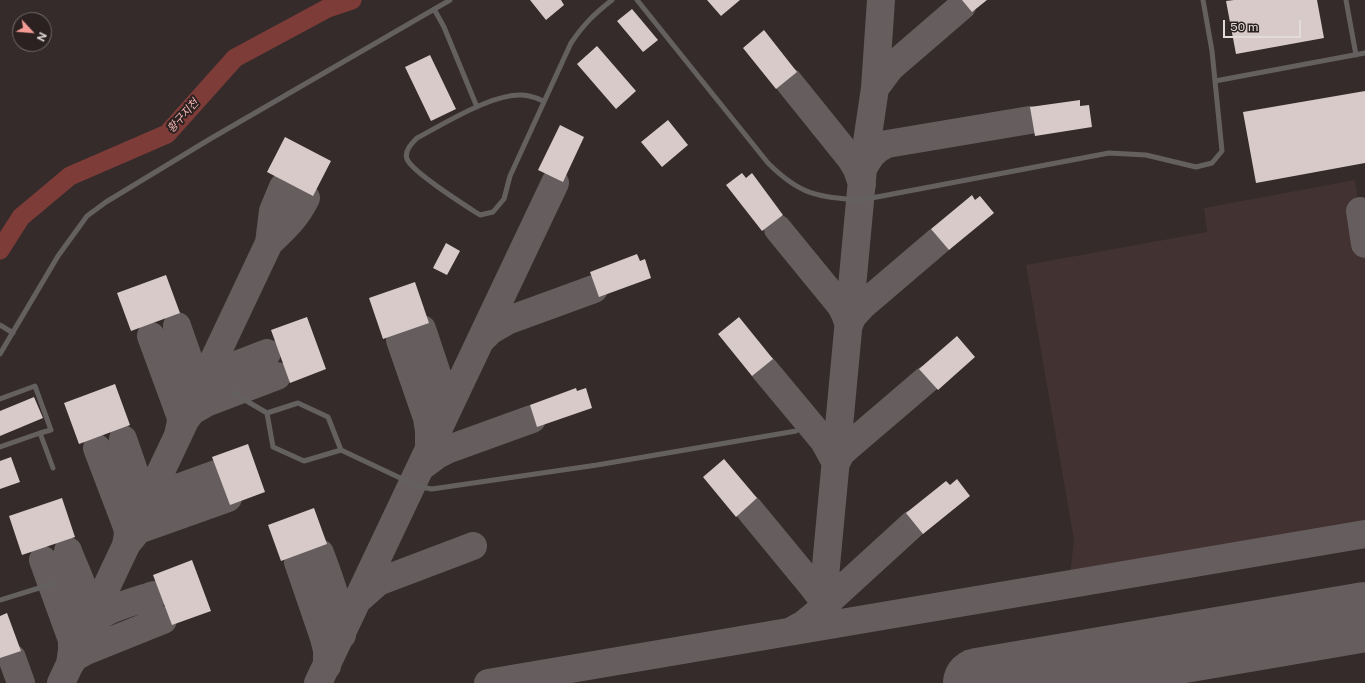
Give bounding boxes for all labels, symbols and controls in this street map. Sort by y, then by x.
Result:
north arrow [12,12,52,52]
scale bar [1225,12,1303,38]
text: 50 m [1230,20,1258,34]
text: N [35,30,49,43]
water label: 황구지천 [165,97,201,135]

